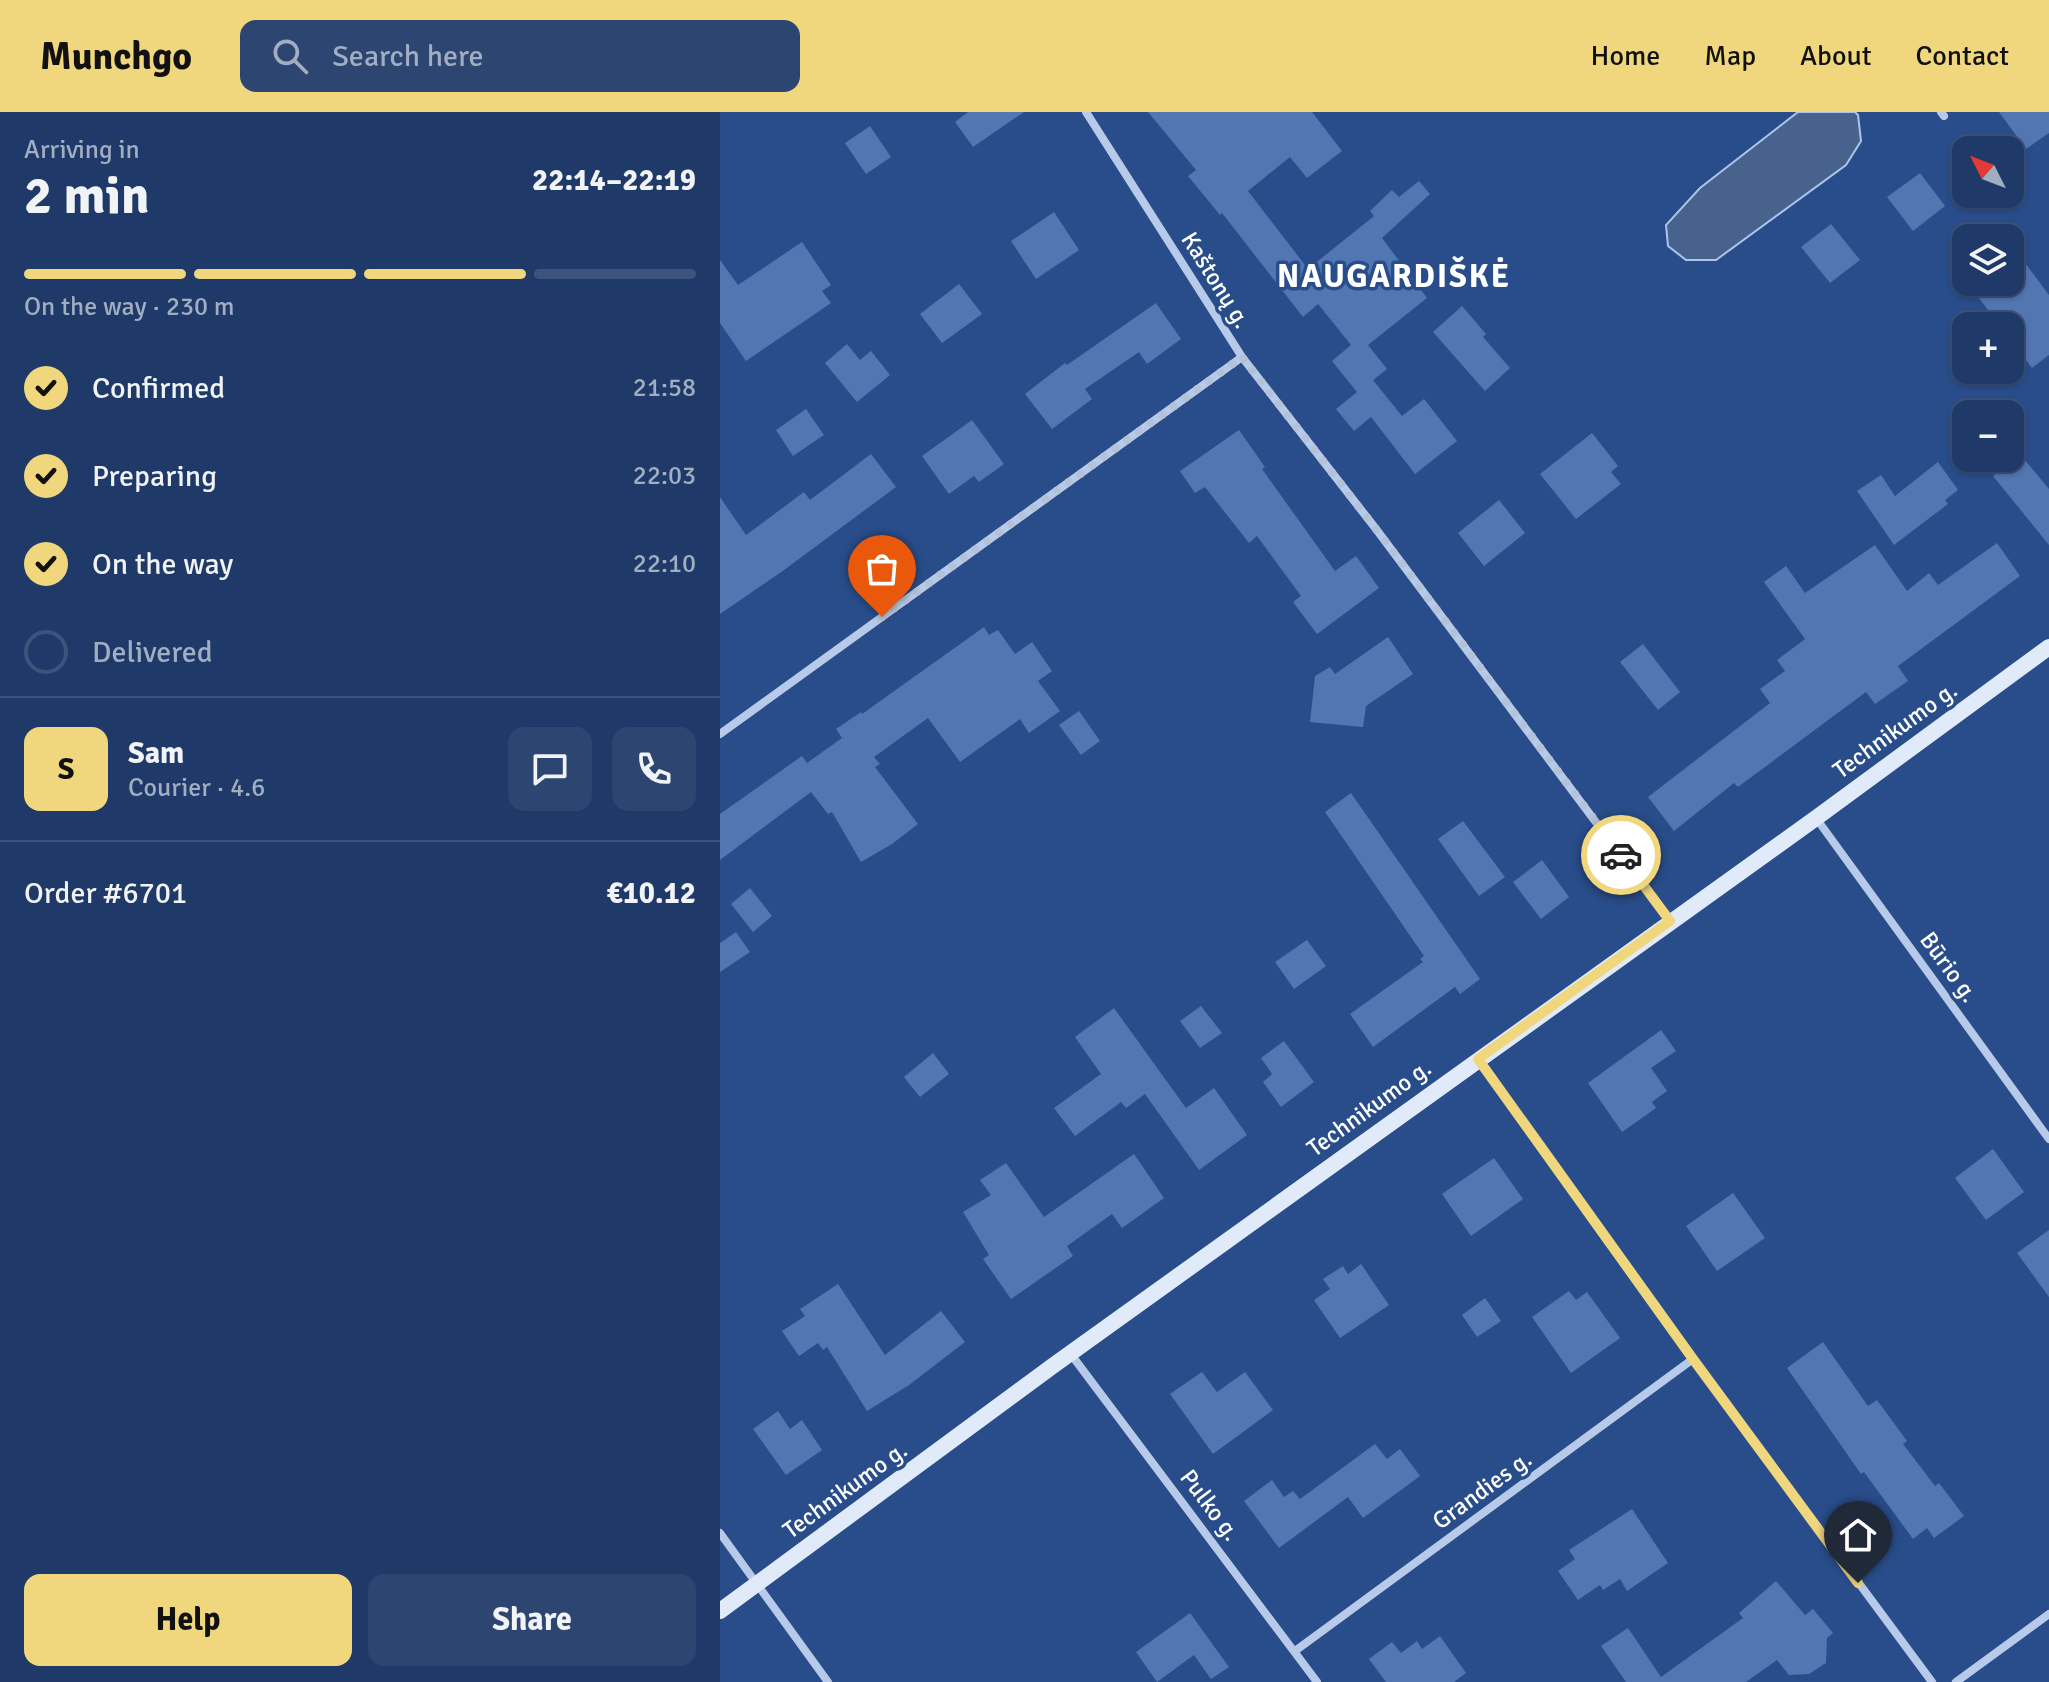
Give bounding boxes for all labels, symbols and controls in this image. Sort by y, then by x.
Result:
search box [240,20,800,92]
text: Munchgo [40,33,192,80]
icon: search [268,34,312,78]
text: Search here [332,38,483,75]
text: Home [1591,39,1660,73]
text: Map [1704,39,1756,73]
text: About [1800,39,1872,73]
text: Contact [1916,39,2009,73]
text: Arriving in [24,134,140,166]
north arrow [1952,136,2024,208]
map controls [1952,136,2024,472]
text: 22:14–22:19 [532,162,696,199]
text: 2 min [24,164,150,228]
button: layers [1952,224,2024,296]
street label: Kaštonų g. [1175,226,1257,334]
district label: NAUGARDIŠKĖ [1277,256,1511,296]
text: On the way · 230 m [24,291,234,323]
button: + [1952,312,2024,384]
icon: check [24,366,68,410]
text: Confirmed [92,370,225,407]
text: 21:58 [633,372,696,404]
button: − [1952,400,2024,472]
icon: check [24,454,68,498]
text: Preparing [92,458,217,495]
text: 22:03 [633,460,696,492]
pin [848,535,916,617]
icon: check [24,542,68,586]
text: On the way [92,546,233,583]
icon: bag [860,547,904,591]
text: 22:10 [633,548,696,580]
text: Delivered [92,634,213,671]
street label: Technikumo g. [1827,675,1963,785]
button: chat [508,727,592,811]
button: phone [612,727,696,811]
text: Sam [128,735,184,772]
text: S [58,751,74,788]
text: Courier · 4.6 [128,772,265,804]
courier [1581,815,1661,895]
icon: car [1599,833,1643,877]
text: Order #6701 [24,875,187,912]
text: €10.12 [606,875,696,912]
street label: Būrio g. [1913,926,1985,1008]
street label: Technikumo g. [1301,1053,1437,1163]
street label: Technikumo g. [777,1435,913,1545]
street label: Grandies g. [1427,1444,1537,1536]
street label: Pulko g. [1173,1463,1247,1547]
pin [1824,1501,1892,1583]
icon: home [1836,1513,1880,1557]
button: Help [24,1574,352,1666]
button: Share [368,1574,696,1666]

